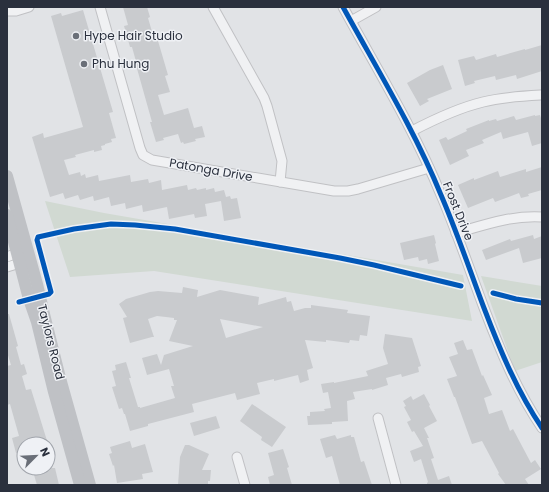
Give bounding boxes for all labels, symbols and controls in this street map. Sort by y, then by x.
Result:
place label: Hype Hair Studio [84,27,183,44]
marker: Hype Hair Studio [71,31,81,41]
place label: Phu Hung [92,55,149,72]
marker: Phu Hung [79,59,89,69]
street label: Patonga Drive [168,154,254,185]
street label: Frost Drive [439,179,478,243]
street label: Taylors Road [34,302,69,381]
north arrow [16,436,56,476]
text: N [36,445,54,459]

